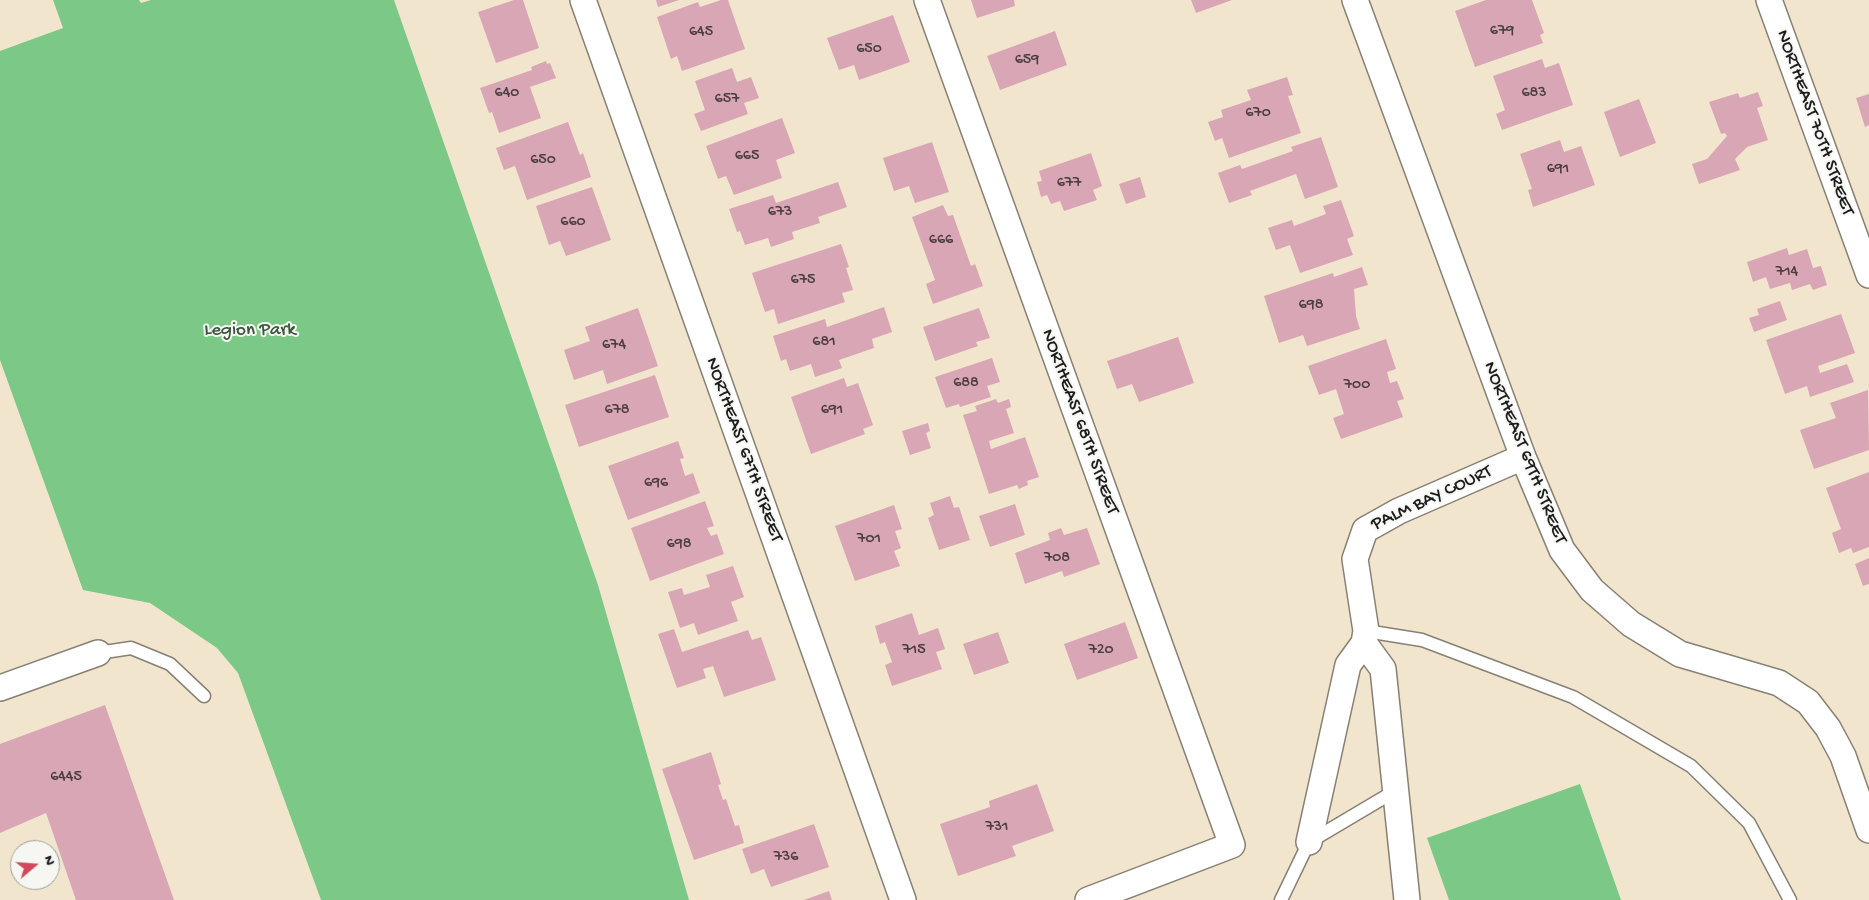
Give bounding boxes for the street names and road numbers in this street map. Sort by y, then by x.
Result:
street label: NORTHEAST 70TH STREET [1770,27,1858,219]
street label: NORTHEAST 68TH STREET [1035,326,1123,518]
street label: NORTHEAST 67TH STREET [699,355,787,545]
street label: NORTHEAST 69TH STREET [1477,359,1571,547]
street label: PALM BAY COURT [1368,461,1496,537]

